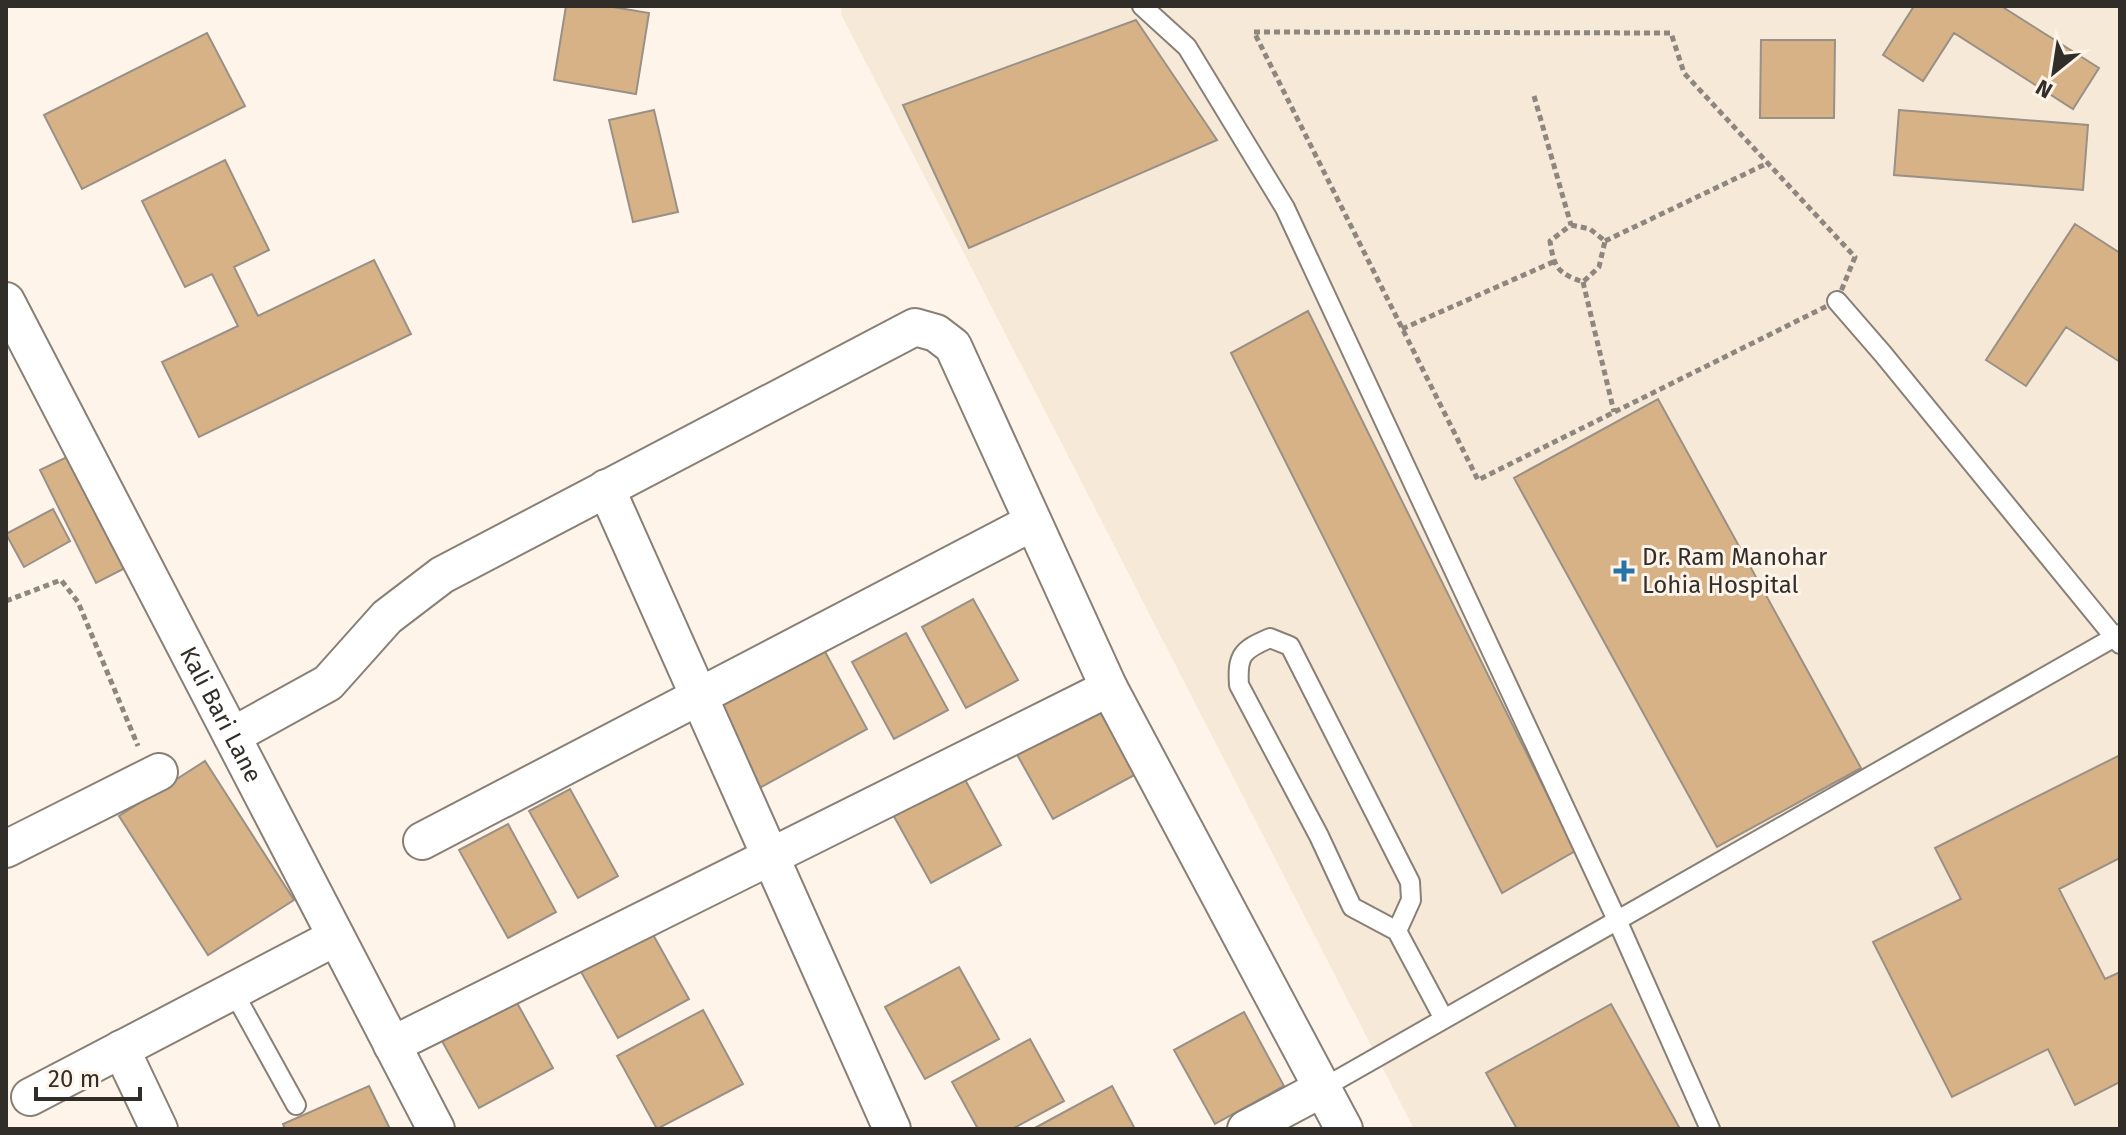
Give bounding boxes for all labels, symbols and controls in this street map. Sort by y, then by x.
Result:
north arrow [2014,32,2094,112]
text: N [2031,74,2057,104]
place label: Dr. Ram Manohar Lohia Hospital [1642,543,1828,599]
marker: Dr. Ram Manohar Lohia Hospital [1613,560,1635,582]
street label: Kali Bari Lane [174,642,268,787]
scale bar [36,1051,140,1101]
text: 20 m [48,1065,100,1093]

